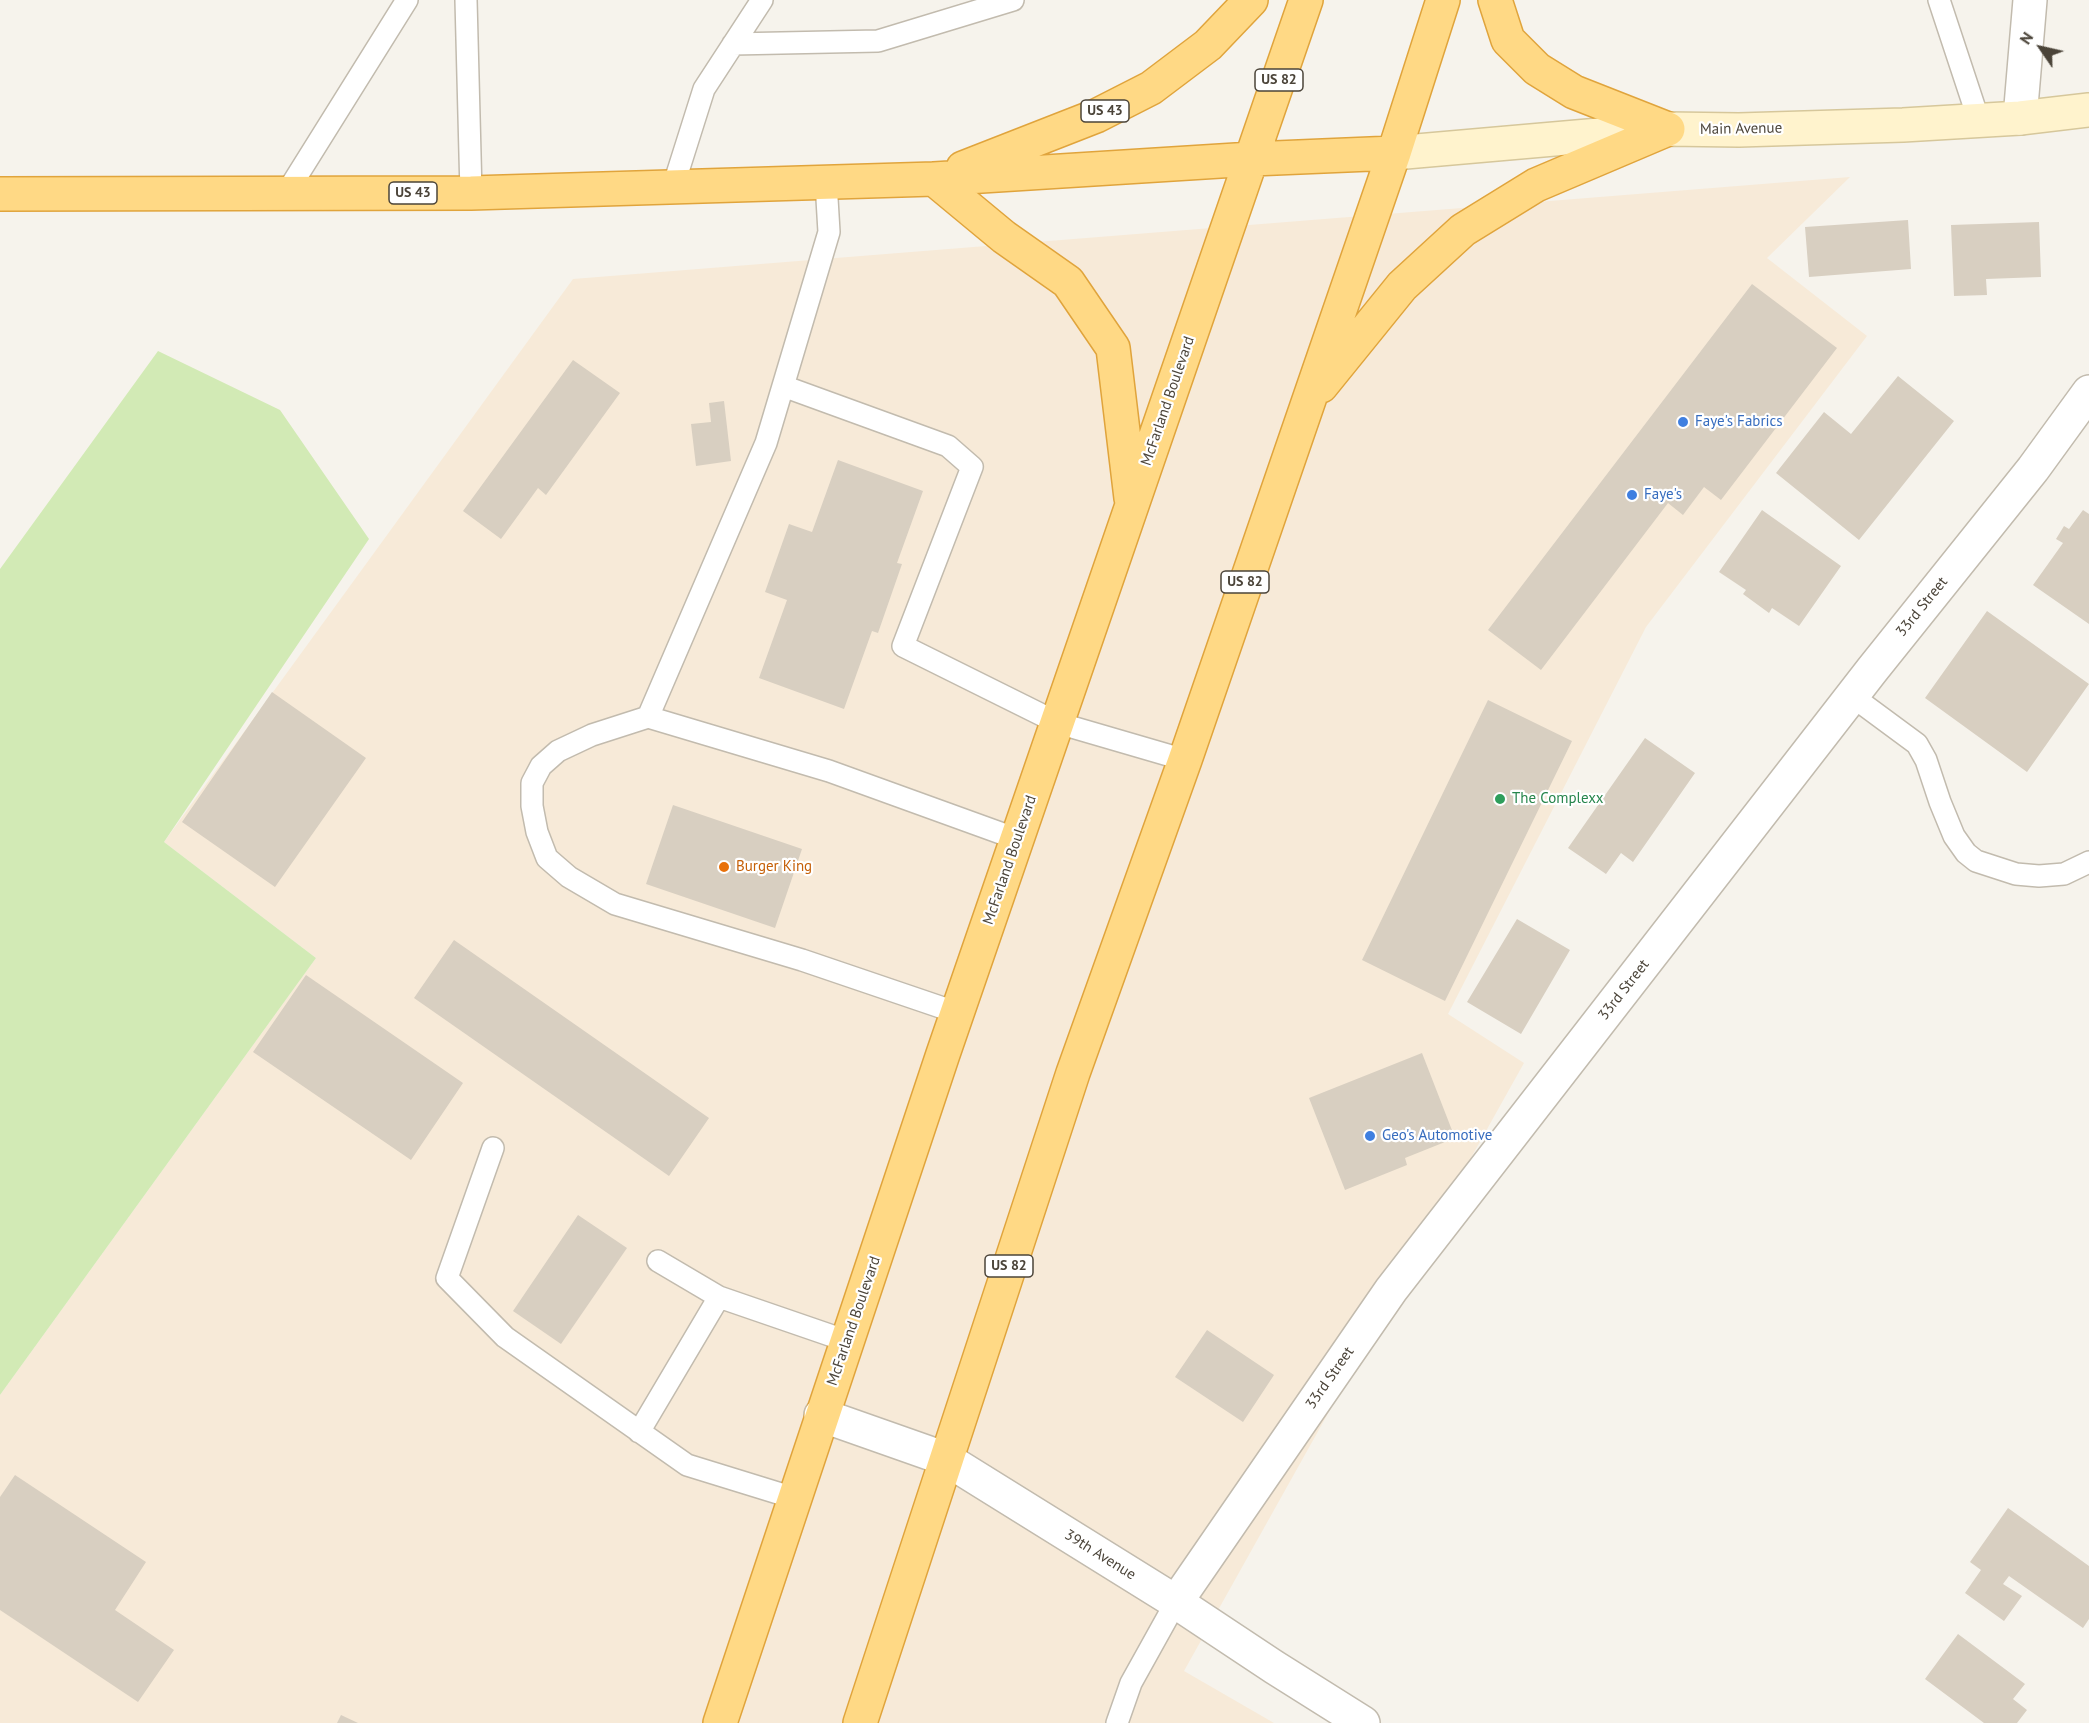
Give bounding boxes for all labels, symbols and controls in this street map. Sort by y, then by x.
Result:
north arrow [2011,18,2071,78]
text: N [2015,28,2037,48]
road number: US 82 [1255,69,1303,91]
road number: US 43 [1081,100,1129,122]
street label: Main Avenue [1700,119,1782,139]
road number: US 43 [389,182,437,204]
street label: McFarland Boulevard [1137,334,1199,468]
place label: Faye's Fabrics [1695,413,1783,431]
marker: Faye's Fabrics [1676,415,1690,429]
place label: Faye's [1644,486,1682,504]
marker: Faye's [1625,488,1639,502]
road number: US 82 [1221,571,1269,593]
street label: 33rd Street [1892,573,1952,641]
place label: The Complexx [1512,790,1603,808]
marker: The Complexx [1493,792,1507,806]
street label: McFarland Boulevard [979,793,1041,927]
place label: Burger King [736,858,812,876]
marker: Burger King [717,860,731,874]
street label: 33rd Street [1595,956,1653,1024]
place label: Geo's Automotive [1382,1127,1492,1145]
marker: Geo's Automotive [1363,1129,1377,1143]
street label: McFarland Boulevard [823,1254,885,1388]
road number: US 82 [985,1255,1033,1277]
street label: 33rd Street [1302,1343,1358,1413]
street label: 39th Avenue [1061,1526,1139,1584]

